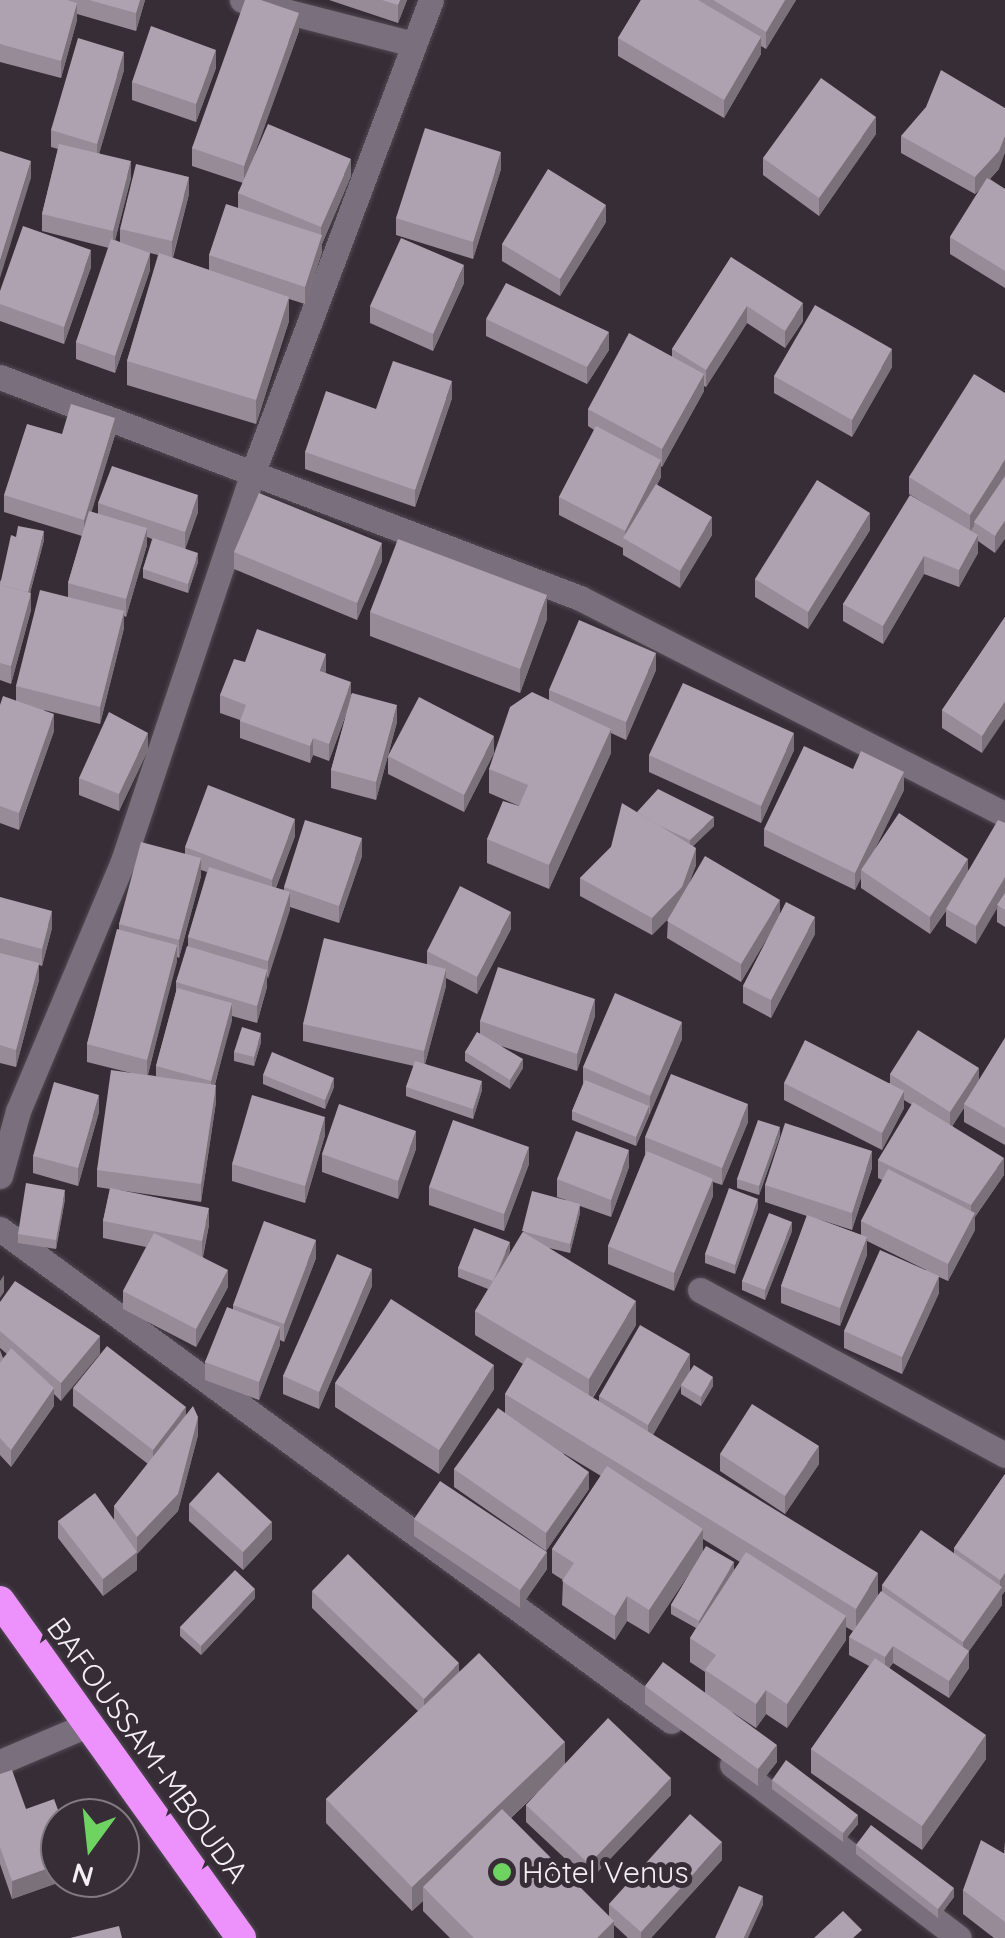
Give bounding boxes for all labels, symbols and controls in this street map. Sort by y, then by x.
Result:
street label: BAFOUSSAM-MBOUDA [40,1610,256,1890]
north arrow [40,1798,140,1898]
place label: Hôtel Venus [522,1854,688,1890]
text: N [68,1856,97,1895]
marker: Hôtel Venus [491,1861,513,1883]

